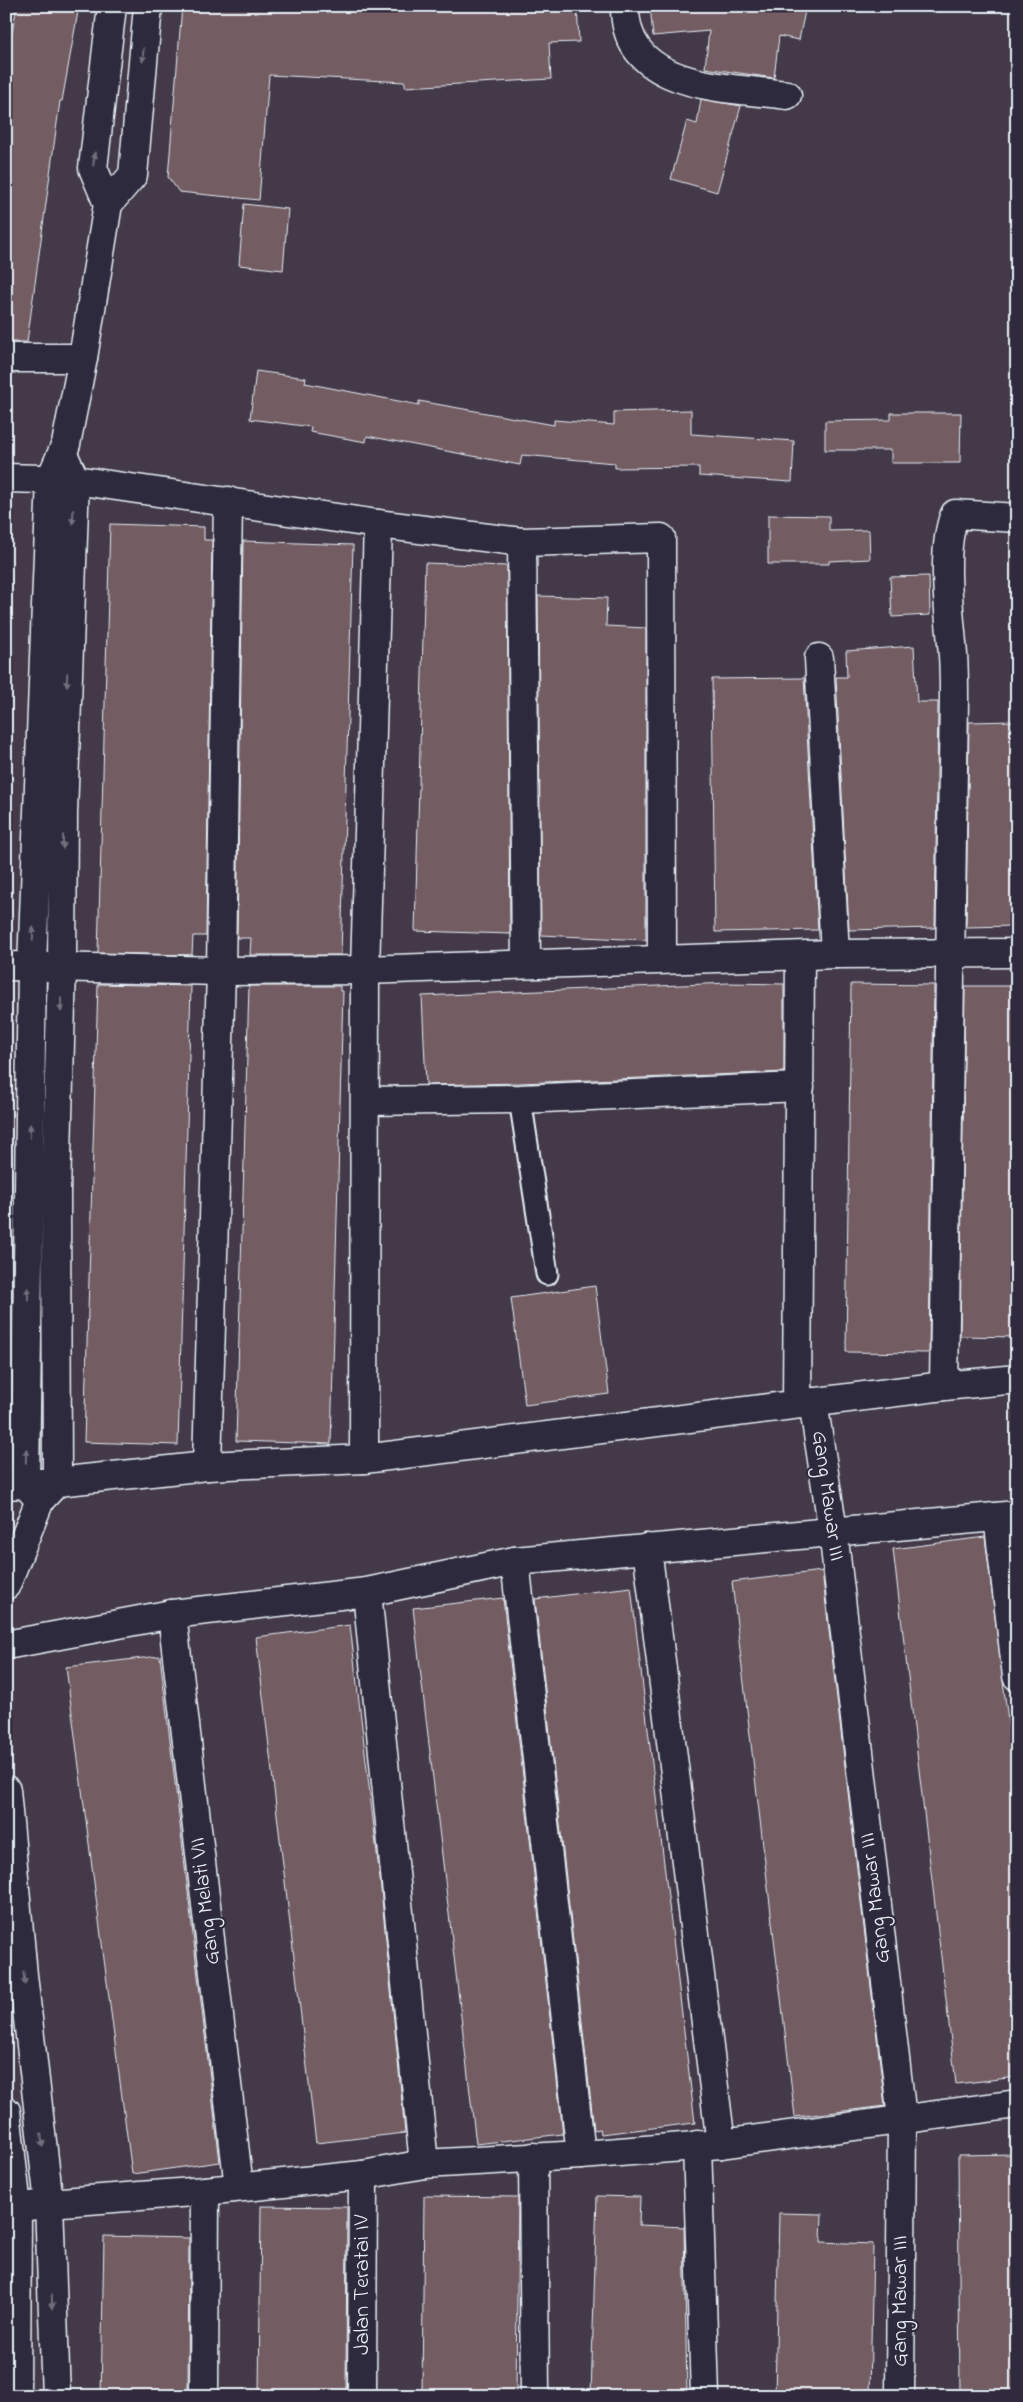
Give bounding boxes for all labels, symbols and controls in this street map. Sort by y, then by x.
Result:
one-way arrow [139,47,147,63]
one-way arrow [90,151,98,167]
one-way arrow [69,510,77,526]
one-way arrow [63,672,71,688]
one-way arrow [58,834,66,850]
one-way arrow [30,926,38,942]
one-way arrow [57,997,65,1013]
one-way arrow [26,1123,34,1139]
one-way arrow [24,1285,32,1301]
street label: Gang Mawar III [801,1429,852,1563]
one-way arrow [22,1448,30,1464]
street label: Gang Mawar III [852,1831,901,1965]
street label: Gang Melati VII [182,1835,231,1967]
one-way arrow [20,1971,28,1987]
one-way arrow [38,2132,46,2148]
street label: Jalan Teratai IV [347,2214,379,2355]
street label: Gang Mawar III [885,2235,918,2367]
one-way arrow [49,2294,57,2310]

